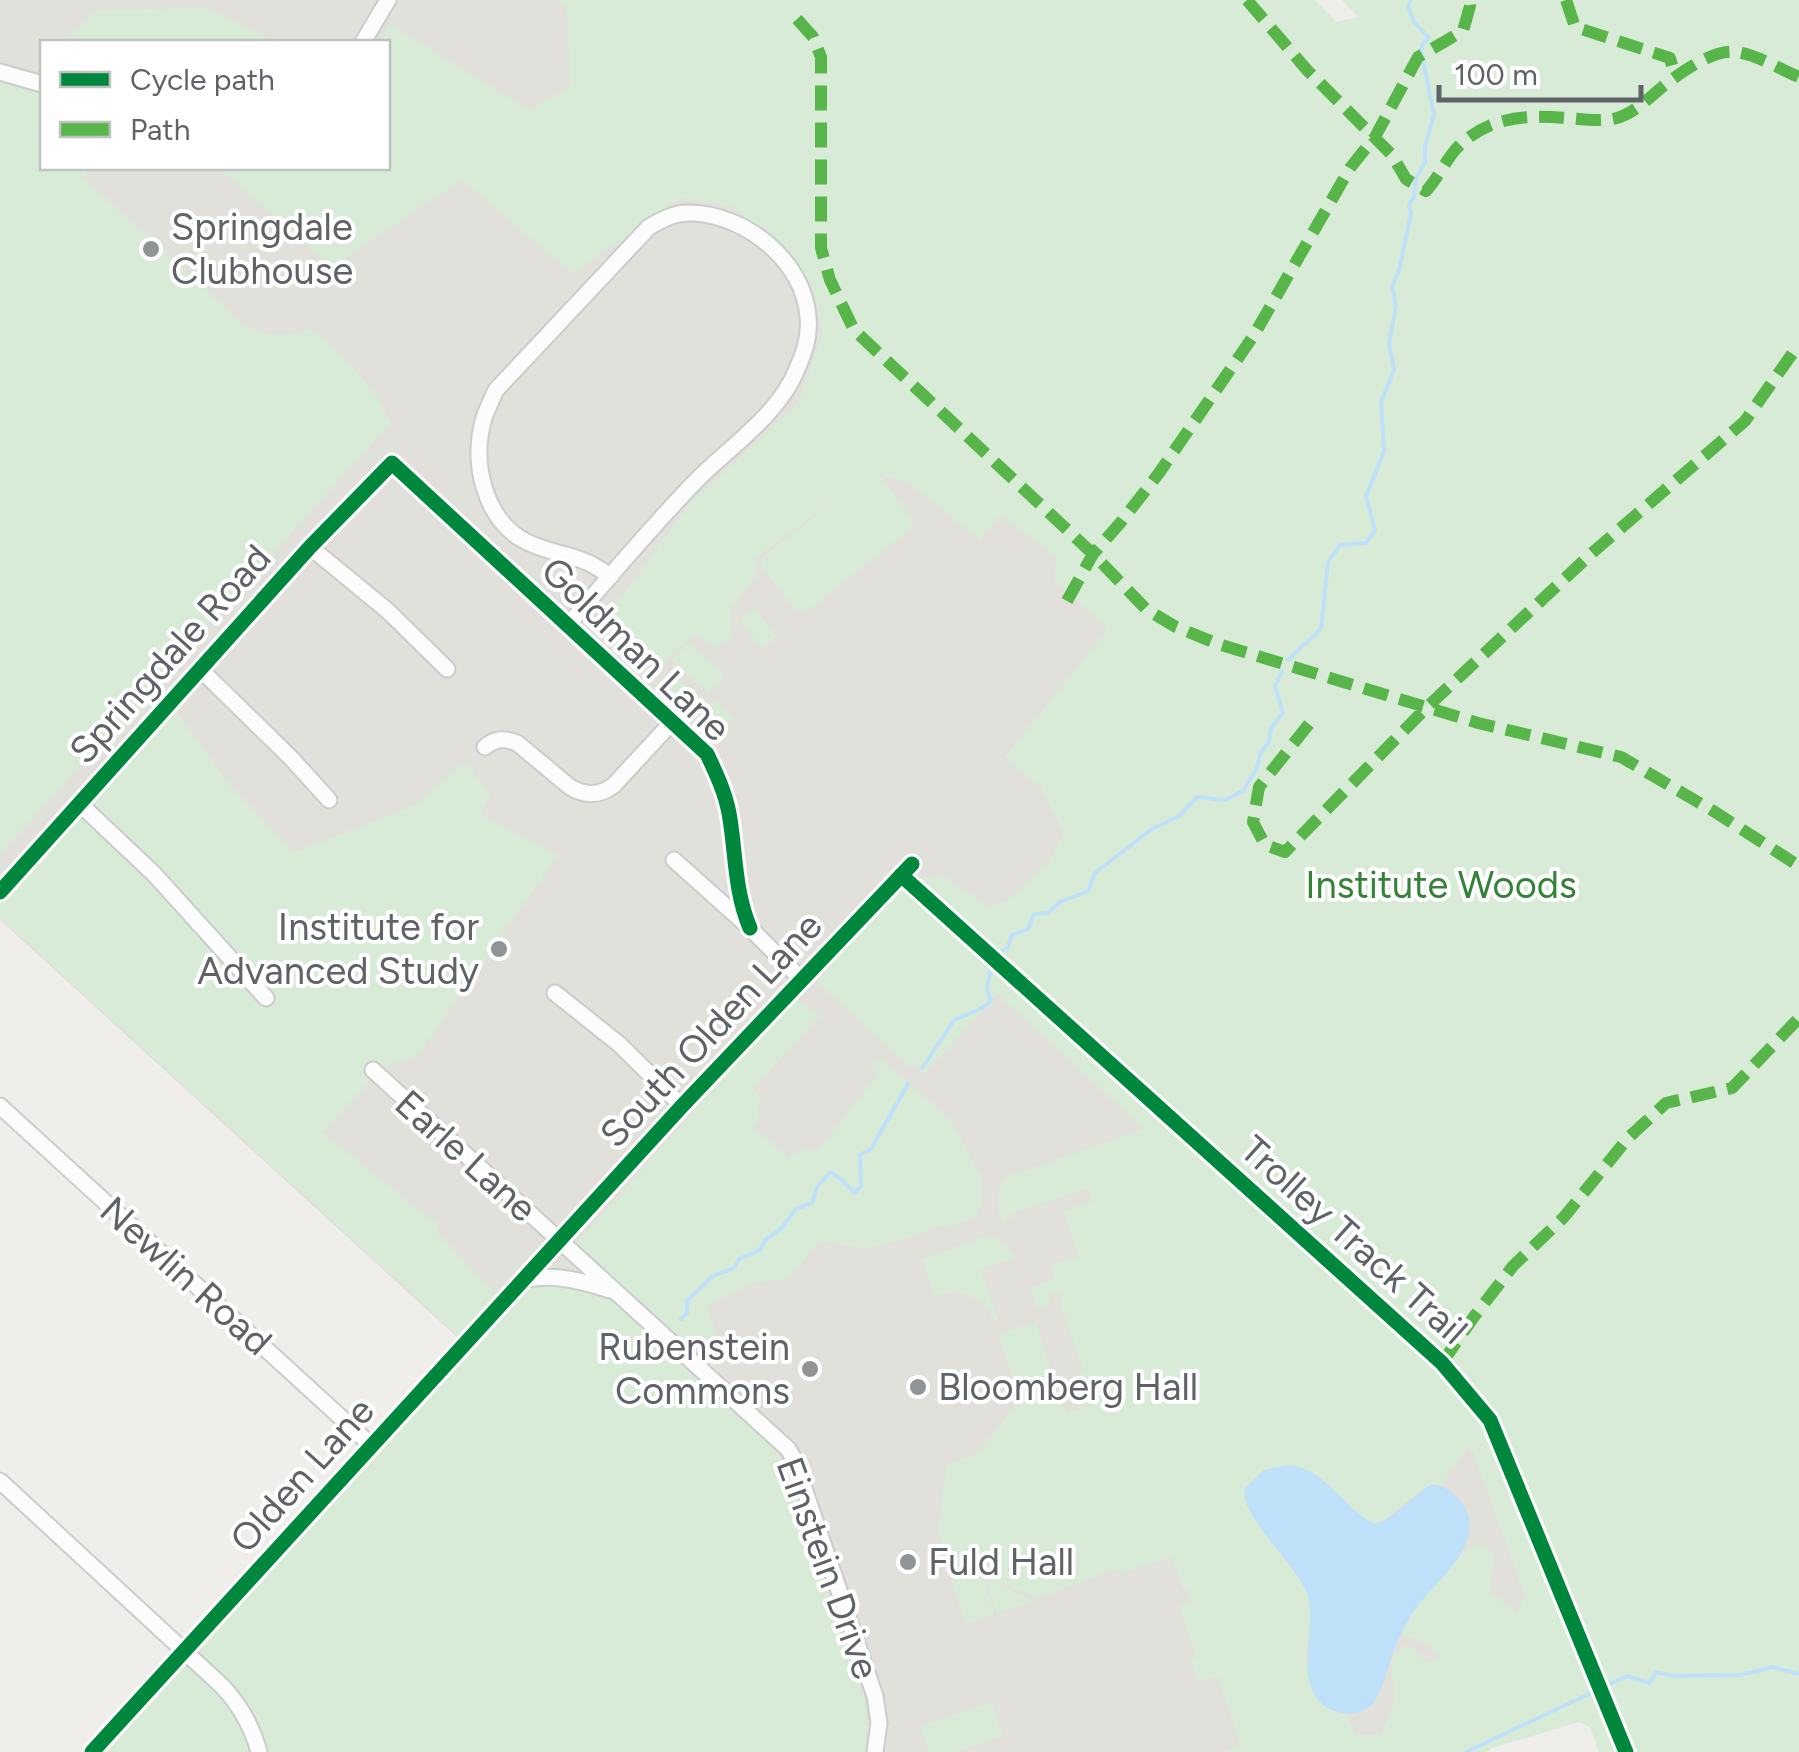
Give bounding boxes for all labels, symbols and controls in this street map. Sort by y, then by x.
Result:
legend [40,40,390,170]
scale bar [1439,40,1642,102]
text: 100 m [1454,56,1538,93]
text: Cycle path [130,61,275,98]
text: Path [130,111,190,148]
place label: Springdale Clubhouse [171,204,353,294]
marker: Springdale Clubhouse [140,238,162,260]
street label: Springdale Road [60,535,280,773]
street label: Goldman Lane [532,547,740,751]
park label: Institute Woods [1305,862,1577,908]
street label: South Olden Lane [590,903,832,1157]
place label: Institute for Advanced Study [197,904,479,994]
marker: Institute for Advanced Study [488,938,510,960]
street label: Earle Lane [386,1081,546,1231]
street label: Trolley Track Trail [1231,1126,1477,1354]
street label: Newlin Road [91,1187,281,1365]
place label: Rubenstein Commons [598,1324,790,1414]
marker: Rubenstein Commons [799,1358,821,1380]
place label: Bloomberg Hall [938,1364,1198,1410]
marker: Bloomberg Hall [907,1376,929,1398]
street label: Olden Lane [220,1388,384,1562]
street label: Einstein Drive [767,1451,889,1685]
place label: Fuld Hall [928,1539,1074,1585]
marker: Fuld Hall [897,1551,919,1573]

